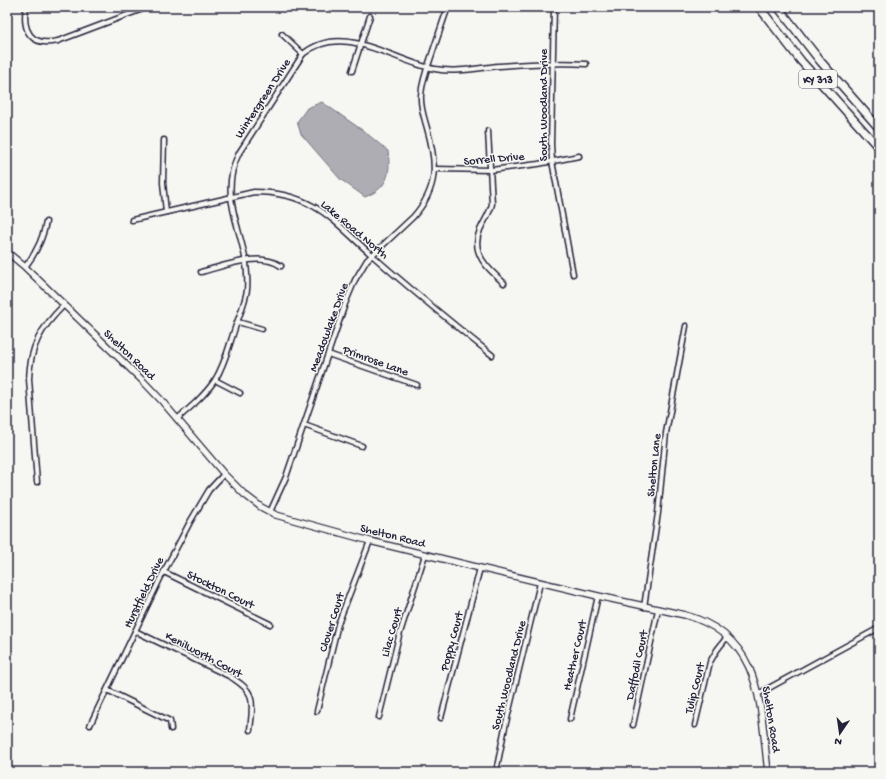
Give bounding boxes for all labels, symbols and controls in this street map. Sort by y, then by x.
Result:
street label: South Woodland Drive [538,48,552,161]
street label: Wintergreen Drive [233,56,295,141]
road number: KY 313 [799,70,837,88]
street label: Sorrell Drive [463,150,526,170]
street label: Lake Road North [317,198,391,263]
street label: Meadowlake Drive [307,281,353,374]
street label: Shelton Road [100,327,158,384]
street label: Primrose Lane [340,343,411,381]
street label: Shelton Lane [645,432,665,498]
street label: Shelton Road [358,522,428,552]
street label: Hurstfield Drive [122,554,168,631]
street label: Stockton Court [184,568,257,614]
street label: Clover Court [317,590,349,654]
street label: Lilac Court [379,605,407,659]
street label: Poppy Court [438,609,468,674]
street label: Heather Court [561,618,591,692]
street label: South Woodland Drive [490,619,531,732]
street label: Daffodil Court [624,628,652,702]
street label: Kenilworth Court [162,630,245,682]
street label: Tulip Court [683,661,709,716]
street label: Shelton Road [758,685,782,754]
north arrow [820,713,860,753]
text: N [833,734,843,747]

